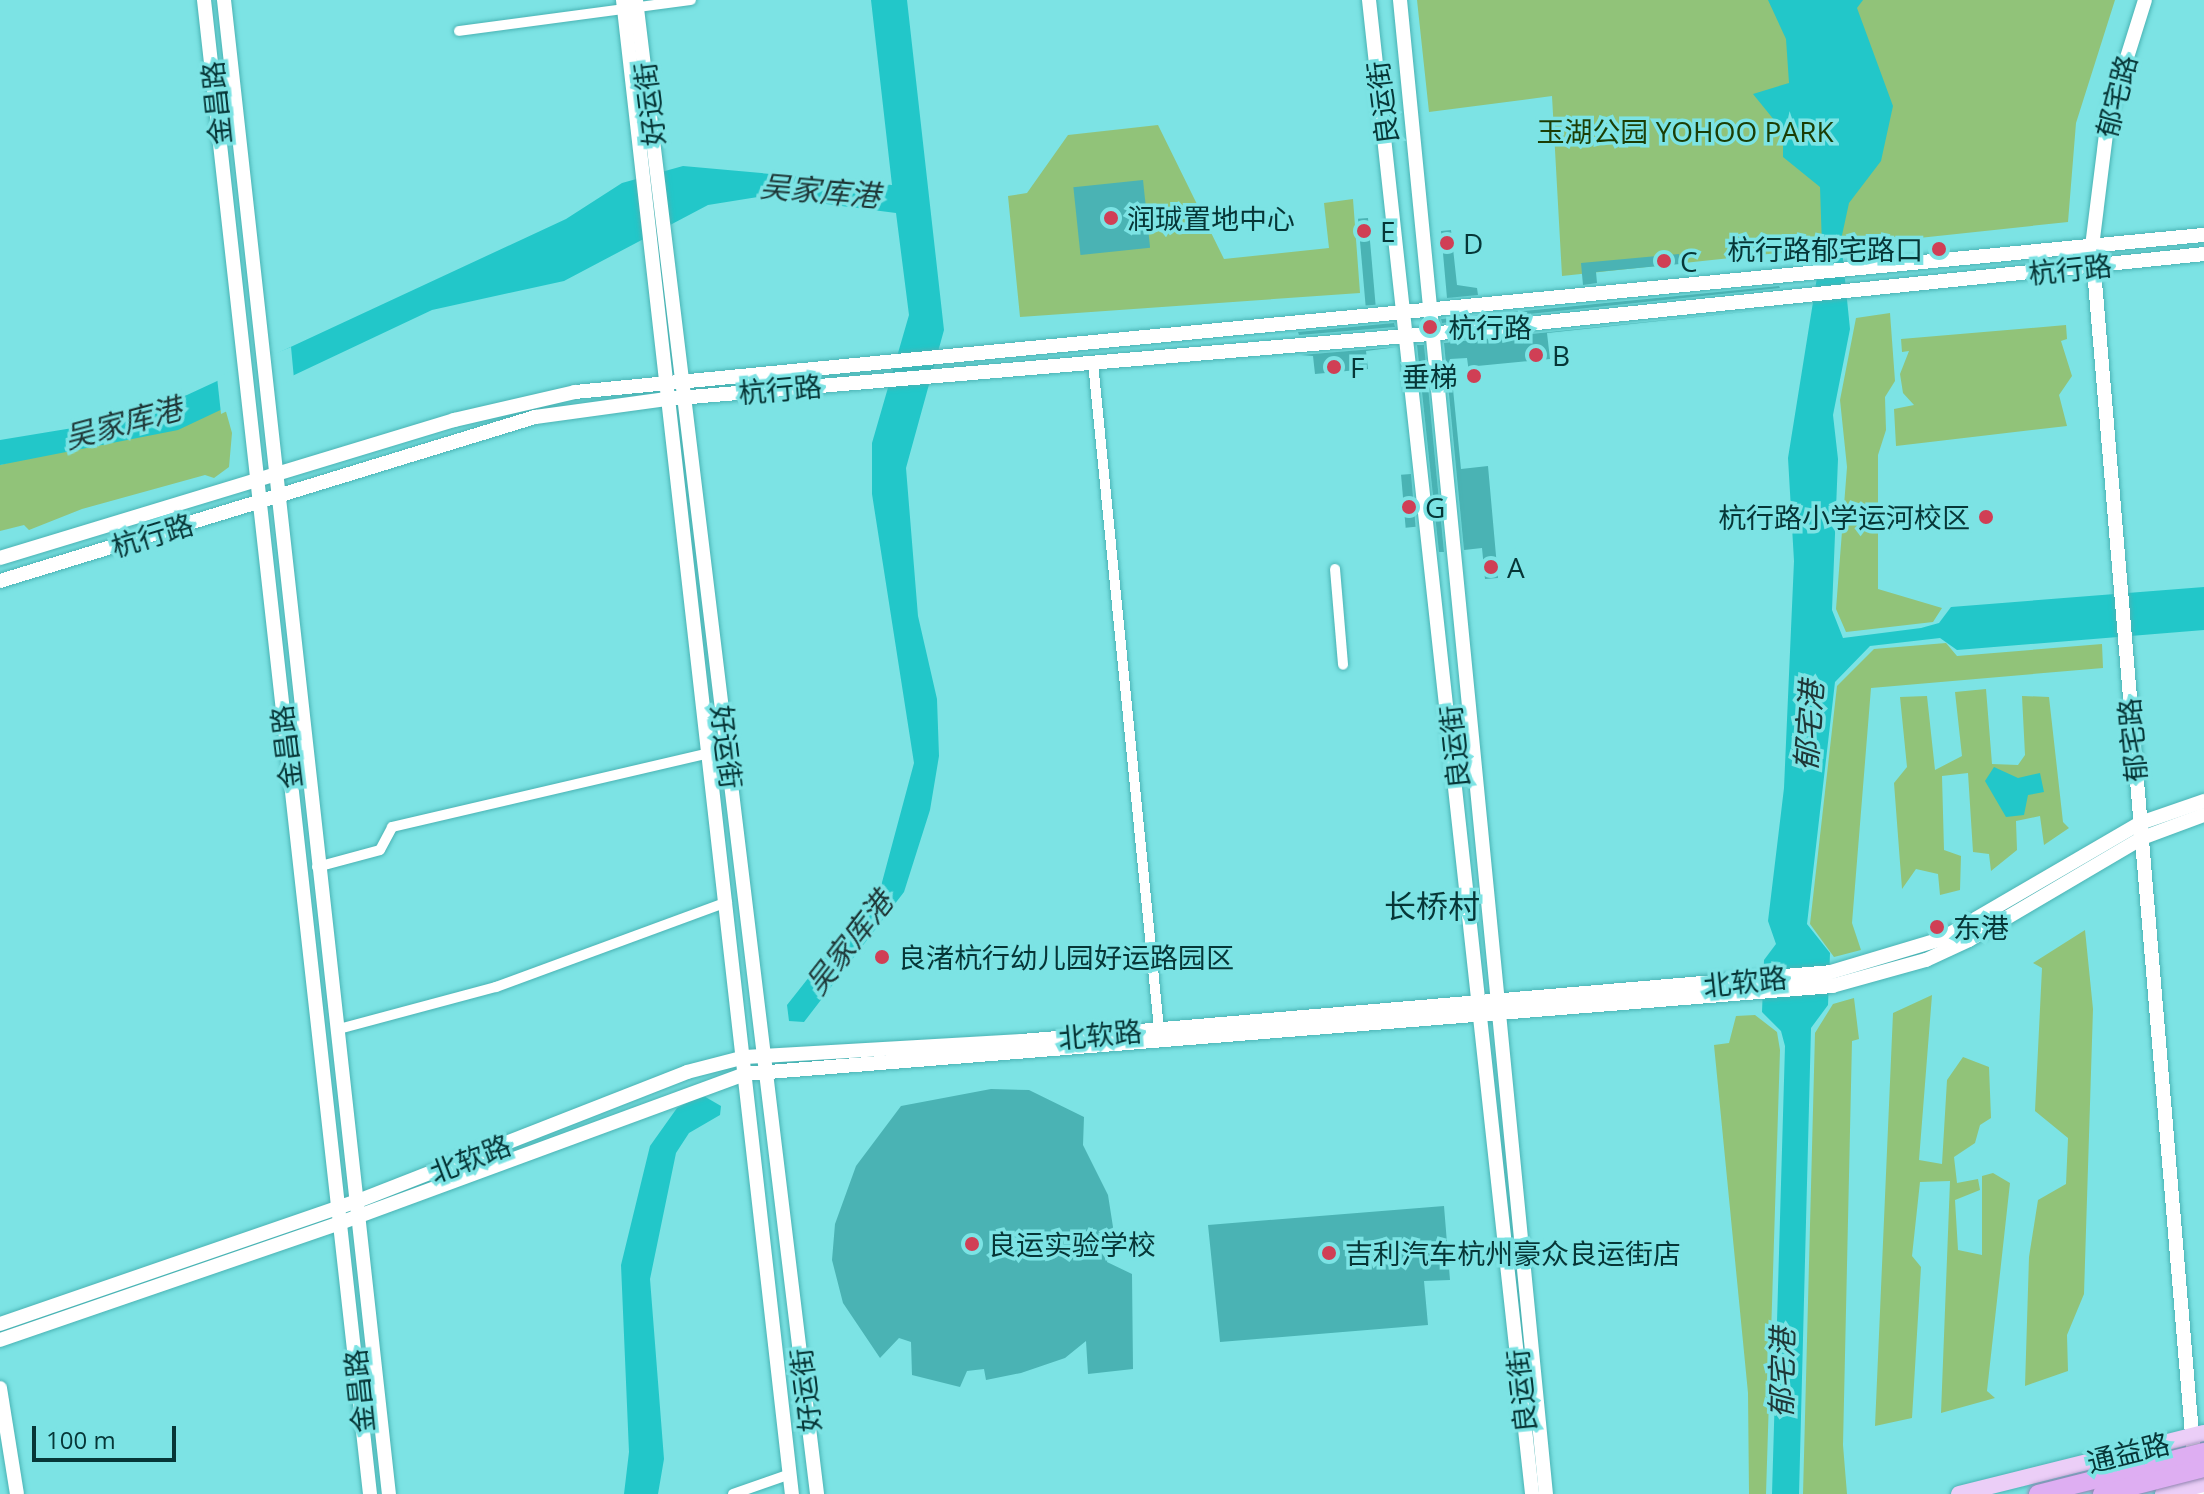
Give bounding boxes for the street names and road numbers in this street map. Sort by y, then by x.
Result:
street label: 郁宅路 [2089,51,2143,141]
street label: 金昌路 [195,59,237,147]
street label: 良运街 [1360,59,1404,147]
street label: 好运街 [627,60,671,148]
street label: 杭行路 [2026,248,2114,290]
street label: 杭行路 [737,369,823,409]
street label: 杭行路 [107,507,197,563]
street label: 郁宅路 [2112,697,2152,783]
street label: 金昌路 [264,703,308,791]
street label: 好运街 [705,703,749,791]
street label: 良运街 [1433,703,1475,791]
street label: 北软路 [1701,960,1789,1002]
street label: 北软路 [1057,1014,1143,1054]
street label: 北软路 [425,1127,515,1189]
street label: 好运街 [783,1346,827,1434]
street label: 金昌路 [338,1347,380,1435]
street label: 良运街 [1500,1347,1542,1435]
street label: 通益路 [2083,1426,2173,1478]

